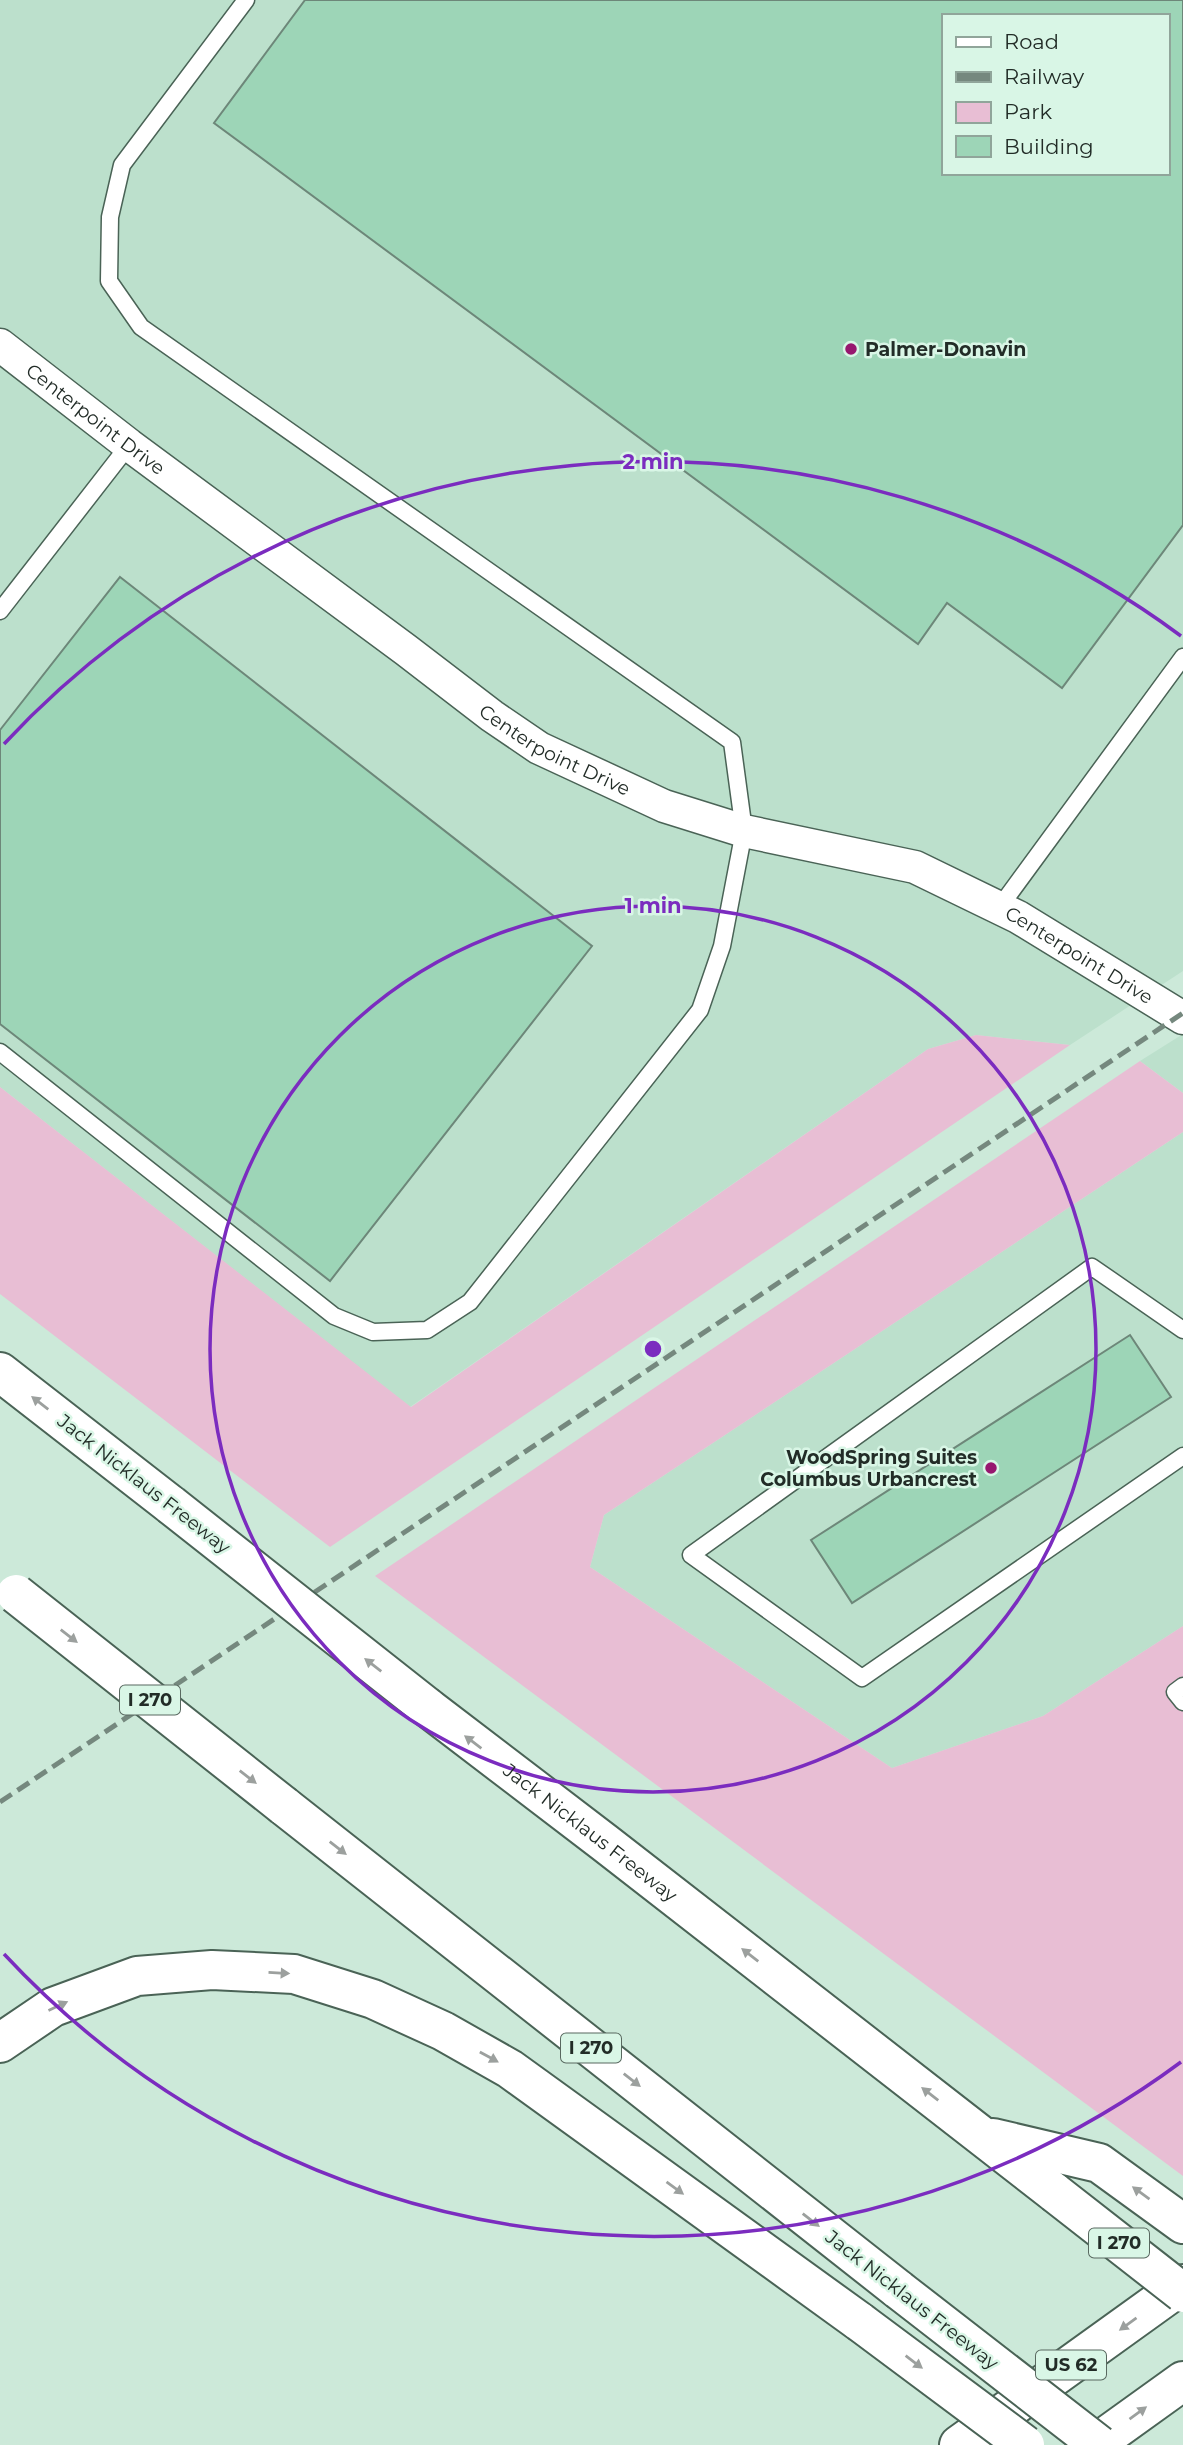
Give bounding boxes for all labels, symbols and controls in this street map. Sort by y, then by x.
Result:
legend [942,14,1169,175]
text: Road [1004,29,1059,54]
text: Railway [1004,64,1085,89]
text: Park [1004,99,1052,124]
text: Building [1004,134,1094,159]
place label: Palmer-Donavin [865,338,1026,361]
marker: Palmer-Donavin [843,341,859,357]
street label: Centerpoint Drive [22,358,170,479]
text: 2 min [622,449,684,474]
street label: Centerpoint Drive [475,699,634,800]
text: 1 min [624,893,682,918]
street label: Centerpoint Drive [1002,901,1158,1009]
centre of rings [641,1337,665,1361]
one-way arrow [31,1395,49,1410]
street label: Jack Nicklaus Freeway [52,1409,236,1559]
place label: WoodSpring Suites Columbus Urbancrest [760,1446,977,1491]
marker: WoodSpring Suites Columbus Urbancrest [983,1460,999,1476]
one-way arrow [60,1629,78,1643]
one-way arrow [364,1658,382,1672]
road number: I 270 [120,1686,180,1714]
one-way arrow [464,1736,482,1750]
street label: Jack Nicklaus Freeway [498,1758,682,1907]
one-way arrow [238,1770,256,1785]
one-way arrow [328,1841,346,1856]
one-way arrow [741,1948,759,1962]
one-way arrow [268,1968,290,1979]
one-way arrow [47,2001,68,2012]
road number: I 270 [561,2034,621,2062]
one-way arrow [479,2051,498,2063]
one-way arrow [622,2072,640,2087]
one-way arrow [921,2087,939,2101]
one-way arrow [666,2181,684,2195]
one-way arrow [1132,2187,1150,2201]
one-way arrow [801,2213,819,2228]
street label: Jack Nicklaus Freeway [820,2225,1004,2375]
road number: I 270 [1089,2228,1149,2258]
one-way arrow [1118,2317,1137,2331]
road number: US 62 [1036,2350,1106,2379]
one-way arrow [905,2355,923,2369]
one-way arrow [1129,2406,1148,2420]

